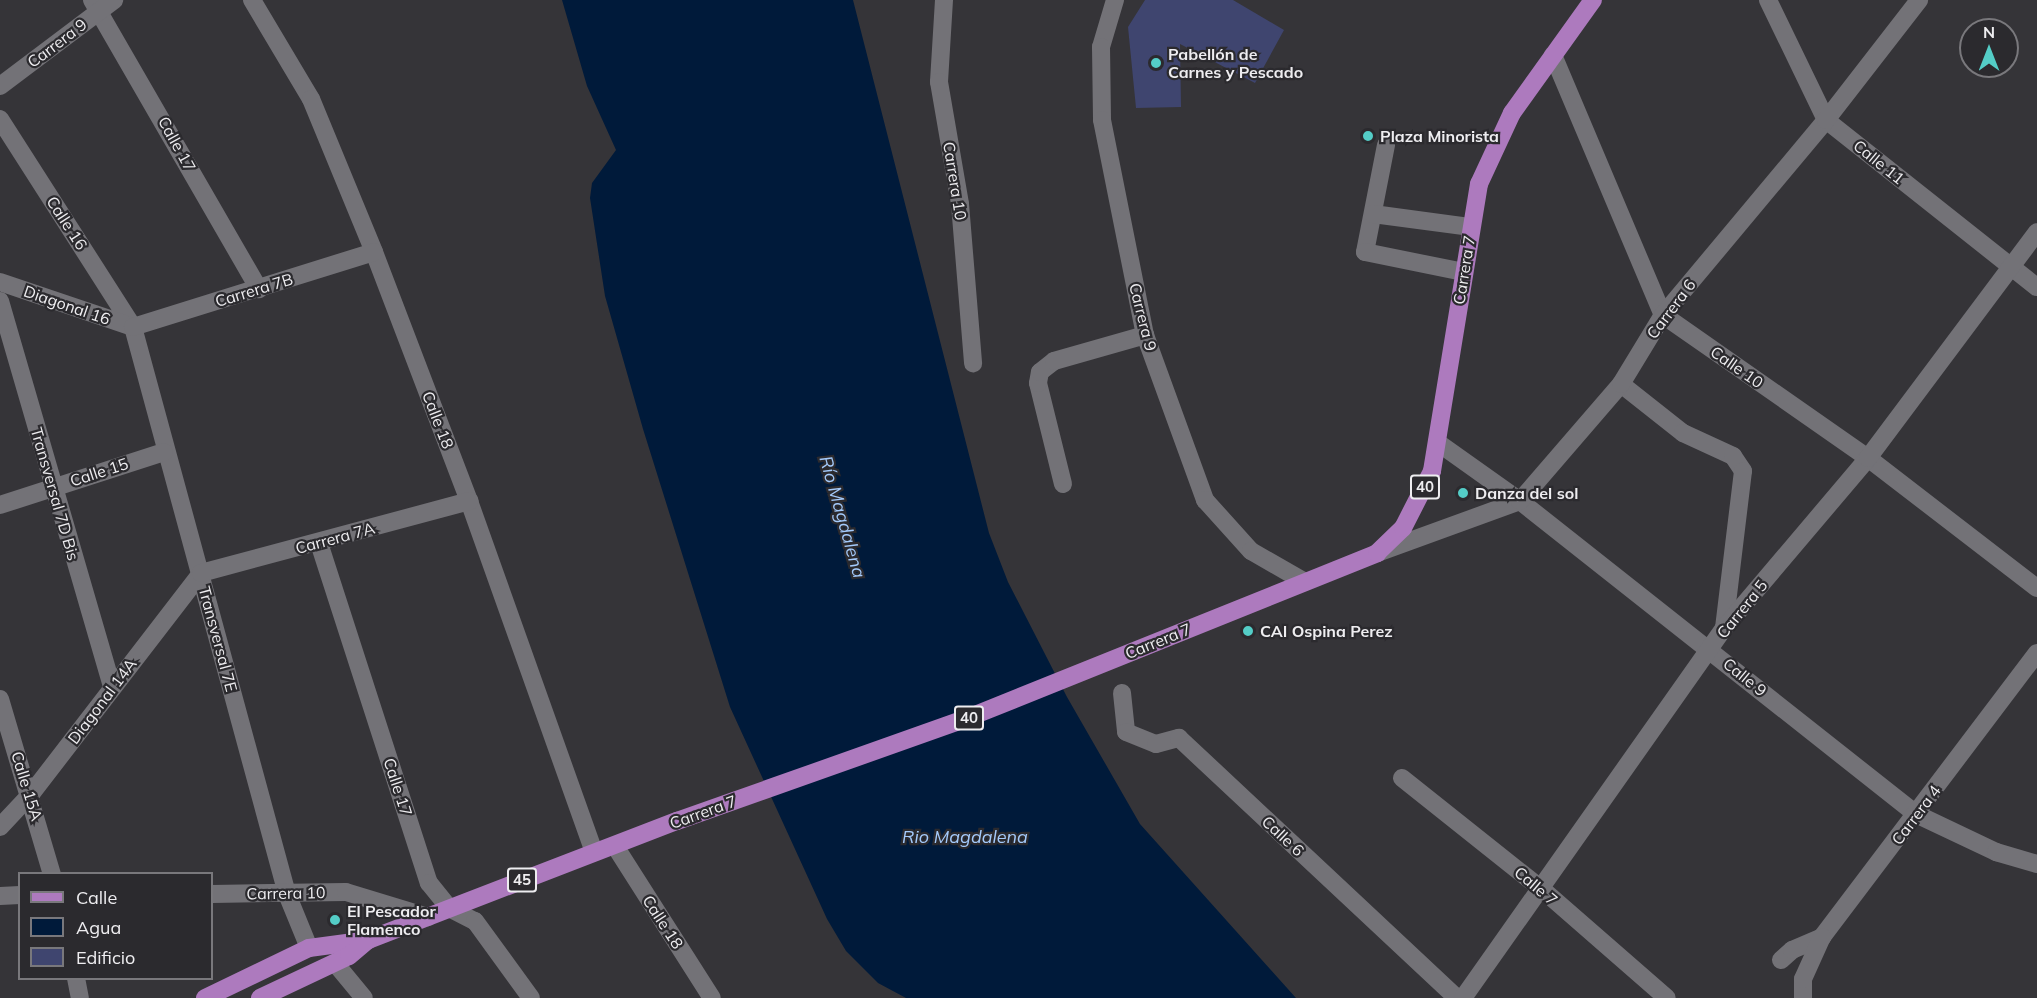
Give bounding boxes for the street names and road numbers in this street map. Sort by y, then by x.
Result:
street label: Carrera 9 [23,14,91,72]
street label: Calle 17 [154,113,200,175]
street label: Calle 11 [1850,136,1908,188]
street label: Carrera 10 [939,140,971,222]
street label: Calle 16 [43,193,91,253]
street label: Carrera 7 [1449,234,1479,306]
street label: Carrera 7B [213,269,295,311]
street label: Carrera 6 [1642,275,1700,343]
street label: Diagonal 16 [21,281,113,329]
street label: Carrera 9 [1125,281,1161,353]
street label: Calle 10 [1707,342,1767,392]
street label: Calle 18 [418,389,458,451]
street label: Transversal 7D Bis [27,425,83,563]
street label: Calle 15 [68,454,130,490]
road number: 40 [1410,475,1440,499]
street label: Carrera 7A [293,518,377,558]
street label: Carrera 5 [1713,576,1771,642]
street label: Transversal 7E [195,584,241,694]
street label: Carrera 7 [1122,619,1194,663]
street label: Diagonal 14A [64,654,140,748]
street label: Calle 9 [1719,654,1771,700]
road number: 40 [954,706,984,730]
street label: Calle 15A [7,749,47,823]
street label: Calle 17 [380,756,416,818]
street label: Carrera 4 [1887,781,1945,849]
street label: Carrera 7 [667,791,739,833]
street label: Calle 6 [1258,812,1308,860]
street label: Calle 7 [1511,862,1561,910]
road number: 45 [507,868,537,892]
street label: Carrera 10 [246,883,326,903]
street label: Calle 18 [639,892,687,952]

